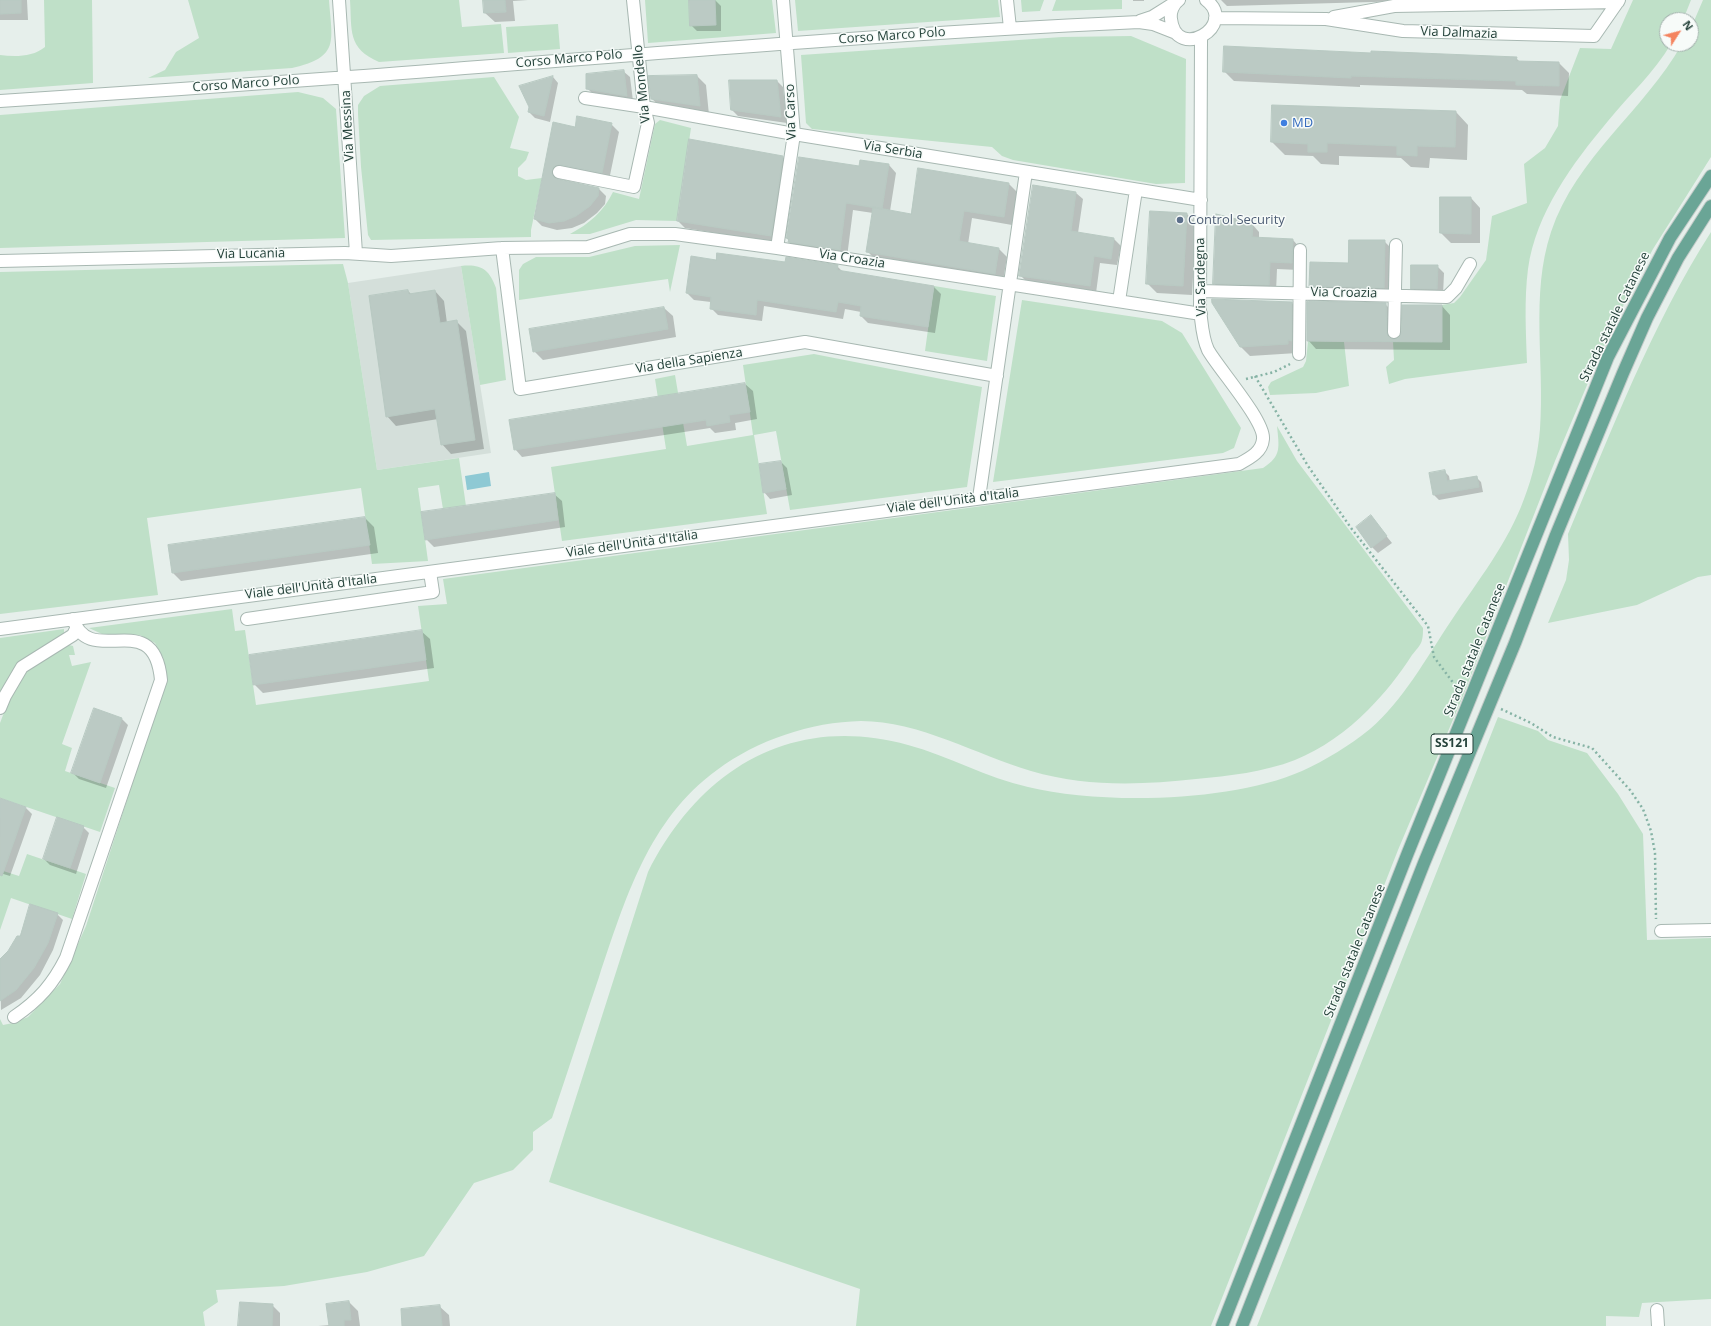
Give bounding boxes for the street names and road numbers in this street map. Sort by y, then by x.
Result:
street label: Corso Marco Polo [838,24,946,48]
street label: Via Dalmazia [1420,24,1498,42]
street label: Via Mondello [630,44,654,124]
street label: Corso Marco Polo [515,47,623,71]
street label: Corso Marco Polo [192,72,300,96]
street label: Via Carso [782,84,800,140]
street label: Via Messina [338,90,358,162]
street label: Via Serbia [862,138,924,162]
street label: Via Sardegna [1193,237,1209,317]
street label: Via Lucania [217,246,285,262]
street label: Via Croazia [818,246,886,272]
street label: Strada statale Catanese [1577,249,1653,385]
street label: Via Croazia [1310,285,1378,301]
street label: Via della Sapienza [634,345,744,377]
street label: Viale dell'Unità d'Italia [886,485,1020,517]
street label: Viale dell'Unità d'Italia [565,527,699,561]
street label: Viale dell'Unità d'Italia [244,571,378,603]
street label: Strada statale Catanese [1441,581,1509,719]
road number: SS121 [1431,734,1473,754]
street label: Strada statale Catanese [1321,882,1389,1020]

